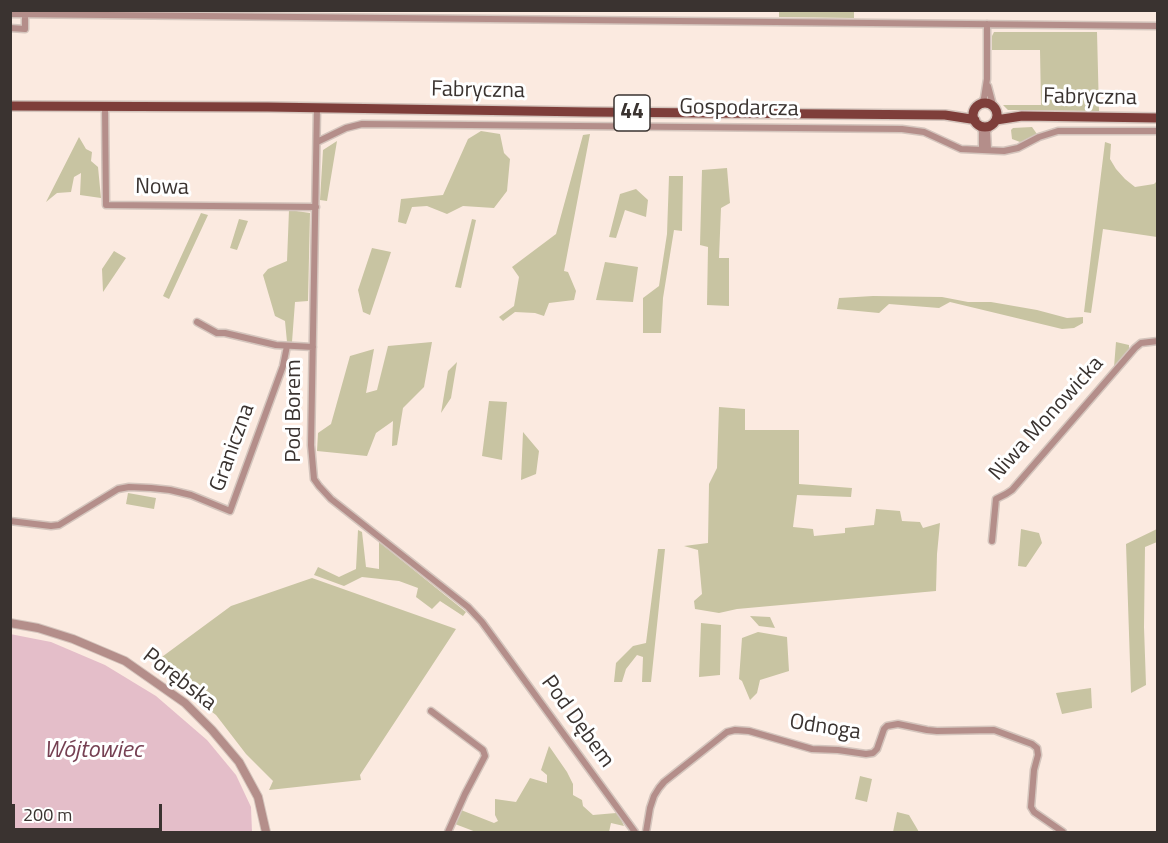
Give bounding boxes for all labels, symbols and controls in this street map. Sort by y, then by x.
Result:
street label: Fabryczna [431,77,525,105]
street label: Fabryczna [1043,84,1137,112]
road number: 44 [614,95,650,131]
street label: Gospodarcza [679,95,799,123]
street label: Nowa [135,174,189,202]
street label: Niwa Monowicka [984,351,1110,487]
street label: Pod Borem [282,359,308,463]
street label: Graniczna [205,401,261,495]
street label: Porębska [137,643,221,717]
street label: Pod Dębem [535,671,619,773]
street label: Odnoga [787,709,863,747]
water label: Wójtowiec [44,737,142,765]
scale bar [15,792,165,830]
text: 200 m [23,801,72,828]

